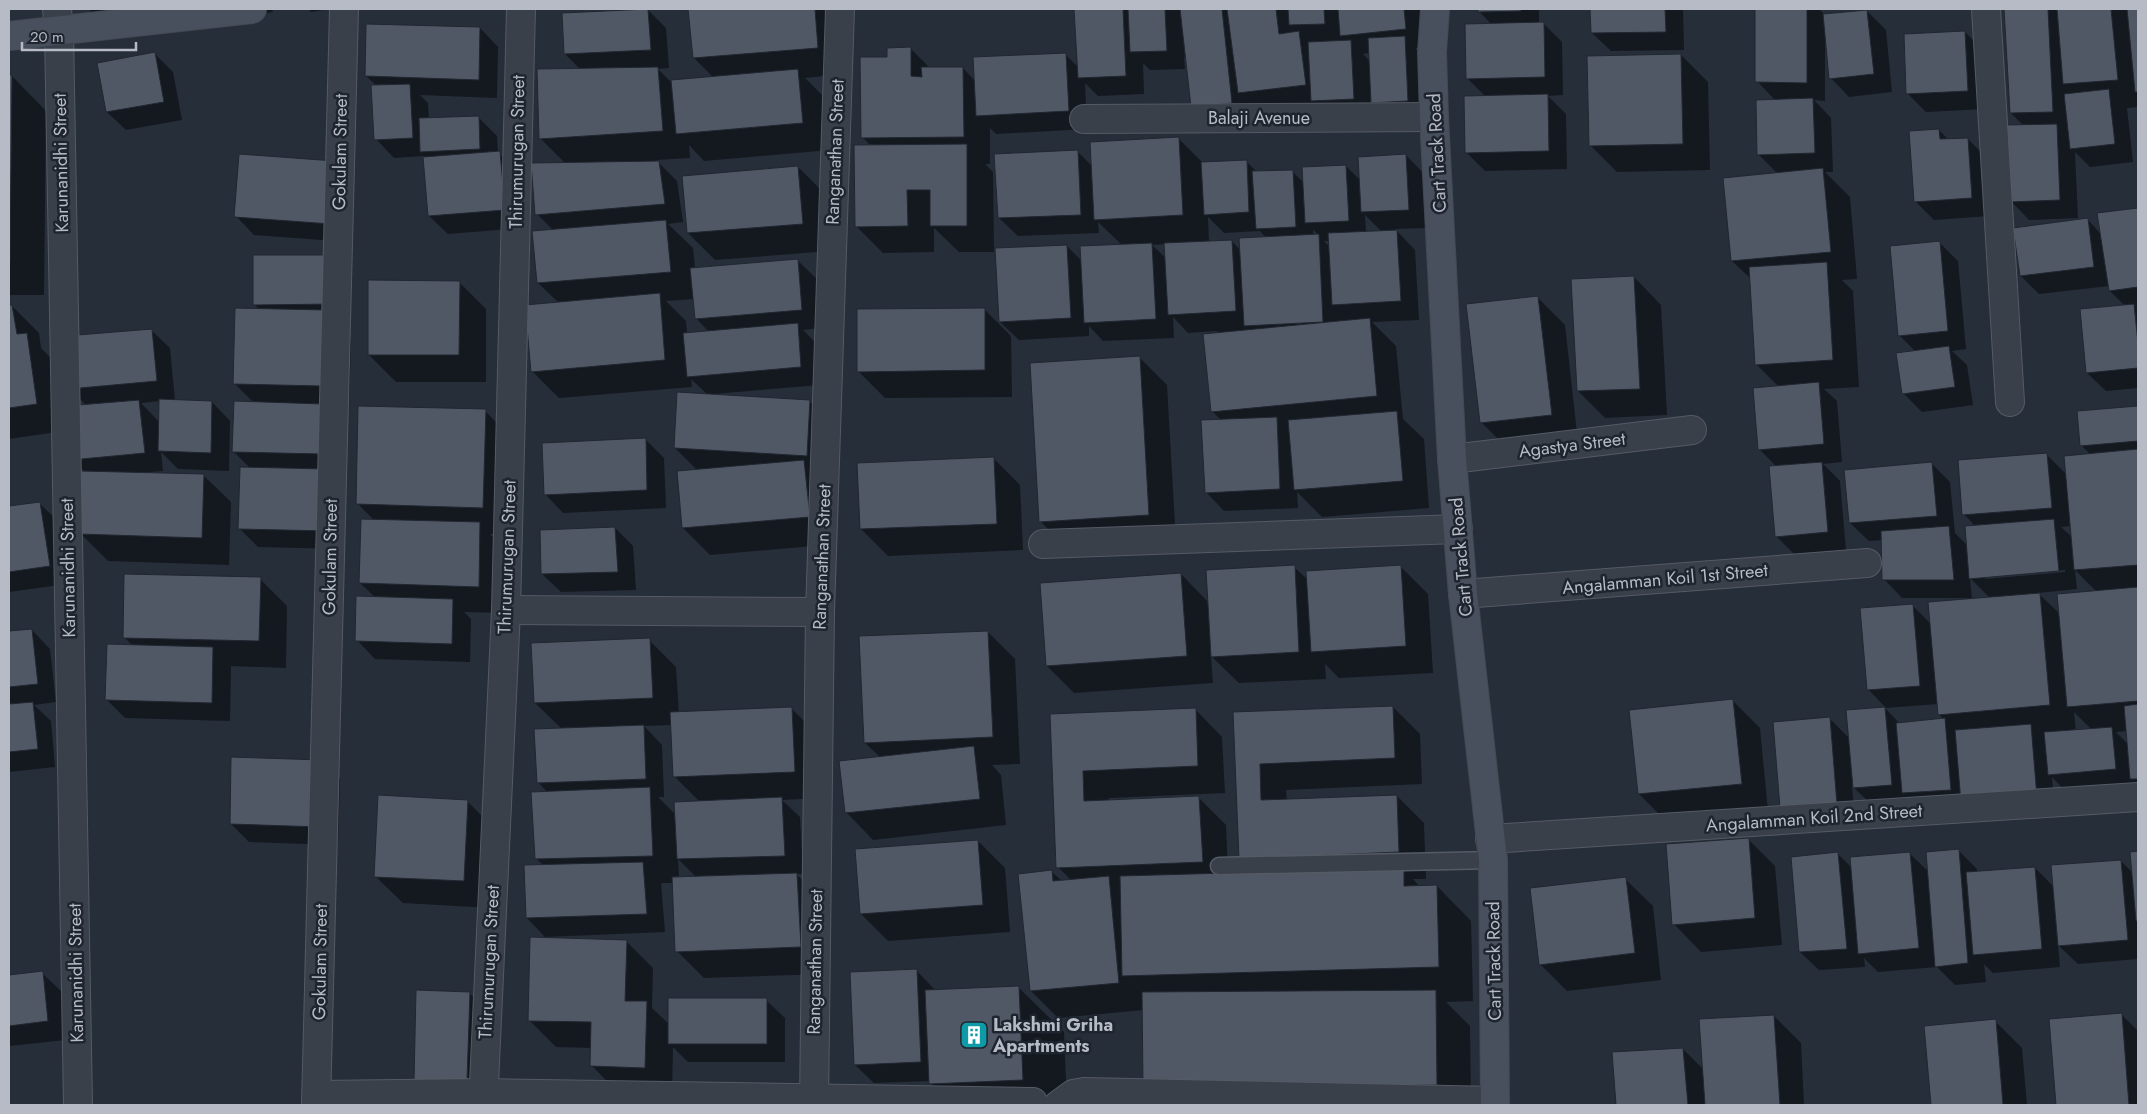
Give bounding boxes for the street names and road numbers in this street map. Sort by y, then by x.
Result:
street label: Thirumurugan Street [503,74,531,229]
street label: Ranganathan Street [819,78,851,225]
street label: Karunanidhi Street [47,92,75,233]
street label: Gokulam Street [326,93,354,210]
street label: Cart Track Road [1421,93,1453,213]
street label: Balaji Avenue [1208,105,1310,131]
street label: Agastya Street [1517,425,1628,464]
street label: Thirumurugan Street [491,479,523,634]
street label: Ranganathan Street [806,483,838,630]
street label: Cart Track Road [1443,496,1479,618]
street label: Karunanidhi Street [54,497,82,638]
street label: Gokulam Street [316,498,344,615]
street label: Angalamman Koil 1st Street [1561,557,1770,601]
street label: Angalamman Koil 2nd Street [1705,797,1924,839]
street label: Thirumurugan Street [472,884,506,1040]
street label: Ranganathan Street [801,888,829,1035]
street label: Cart Track Road [1480,901,1508,1021]
street label: Karunanidhi Street [62,902,90,1043]
street label: Gokulam Street [306,903,334,1020]

